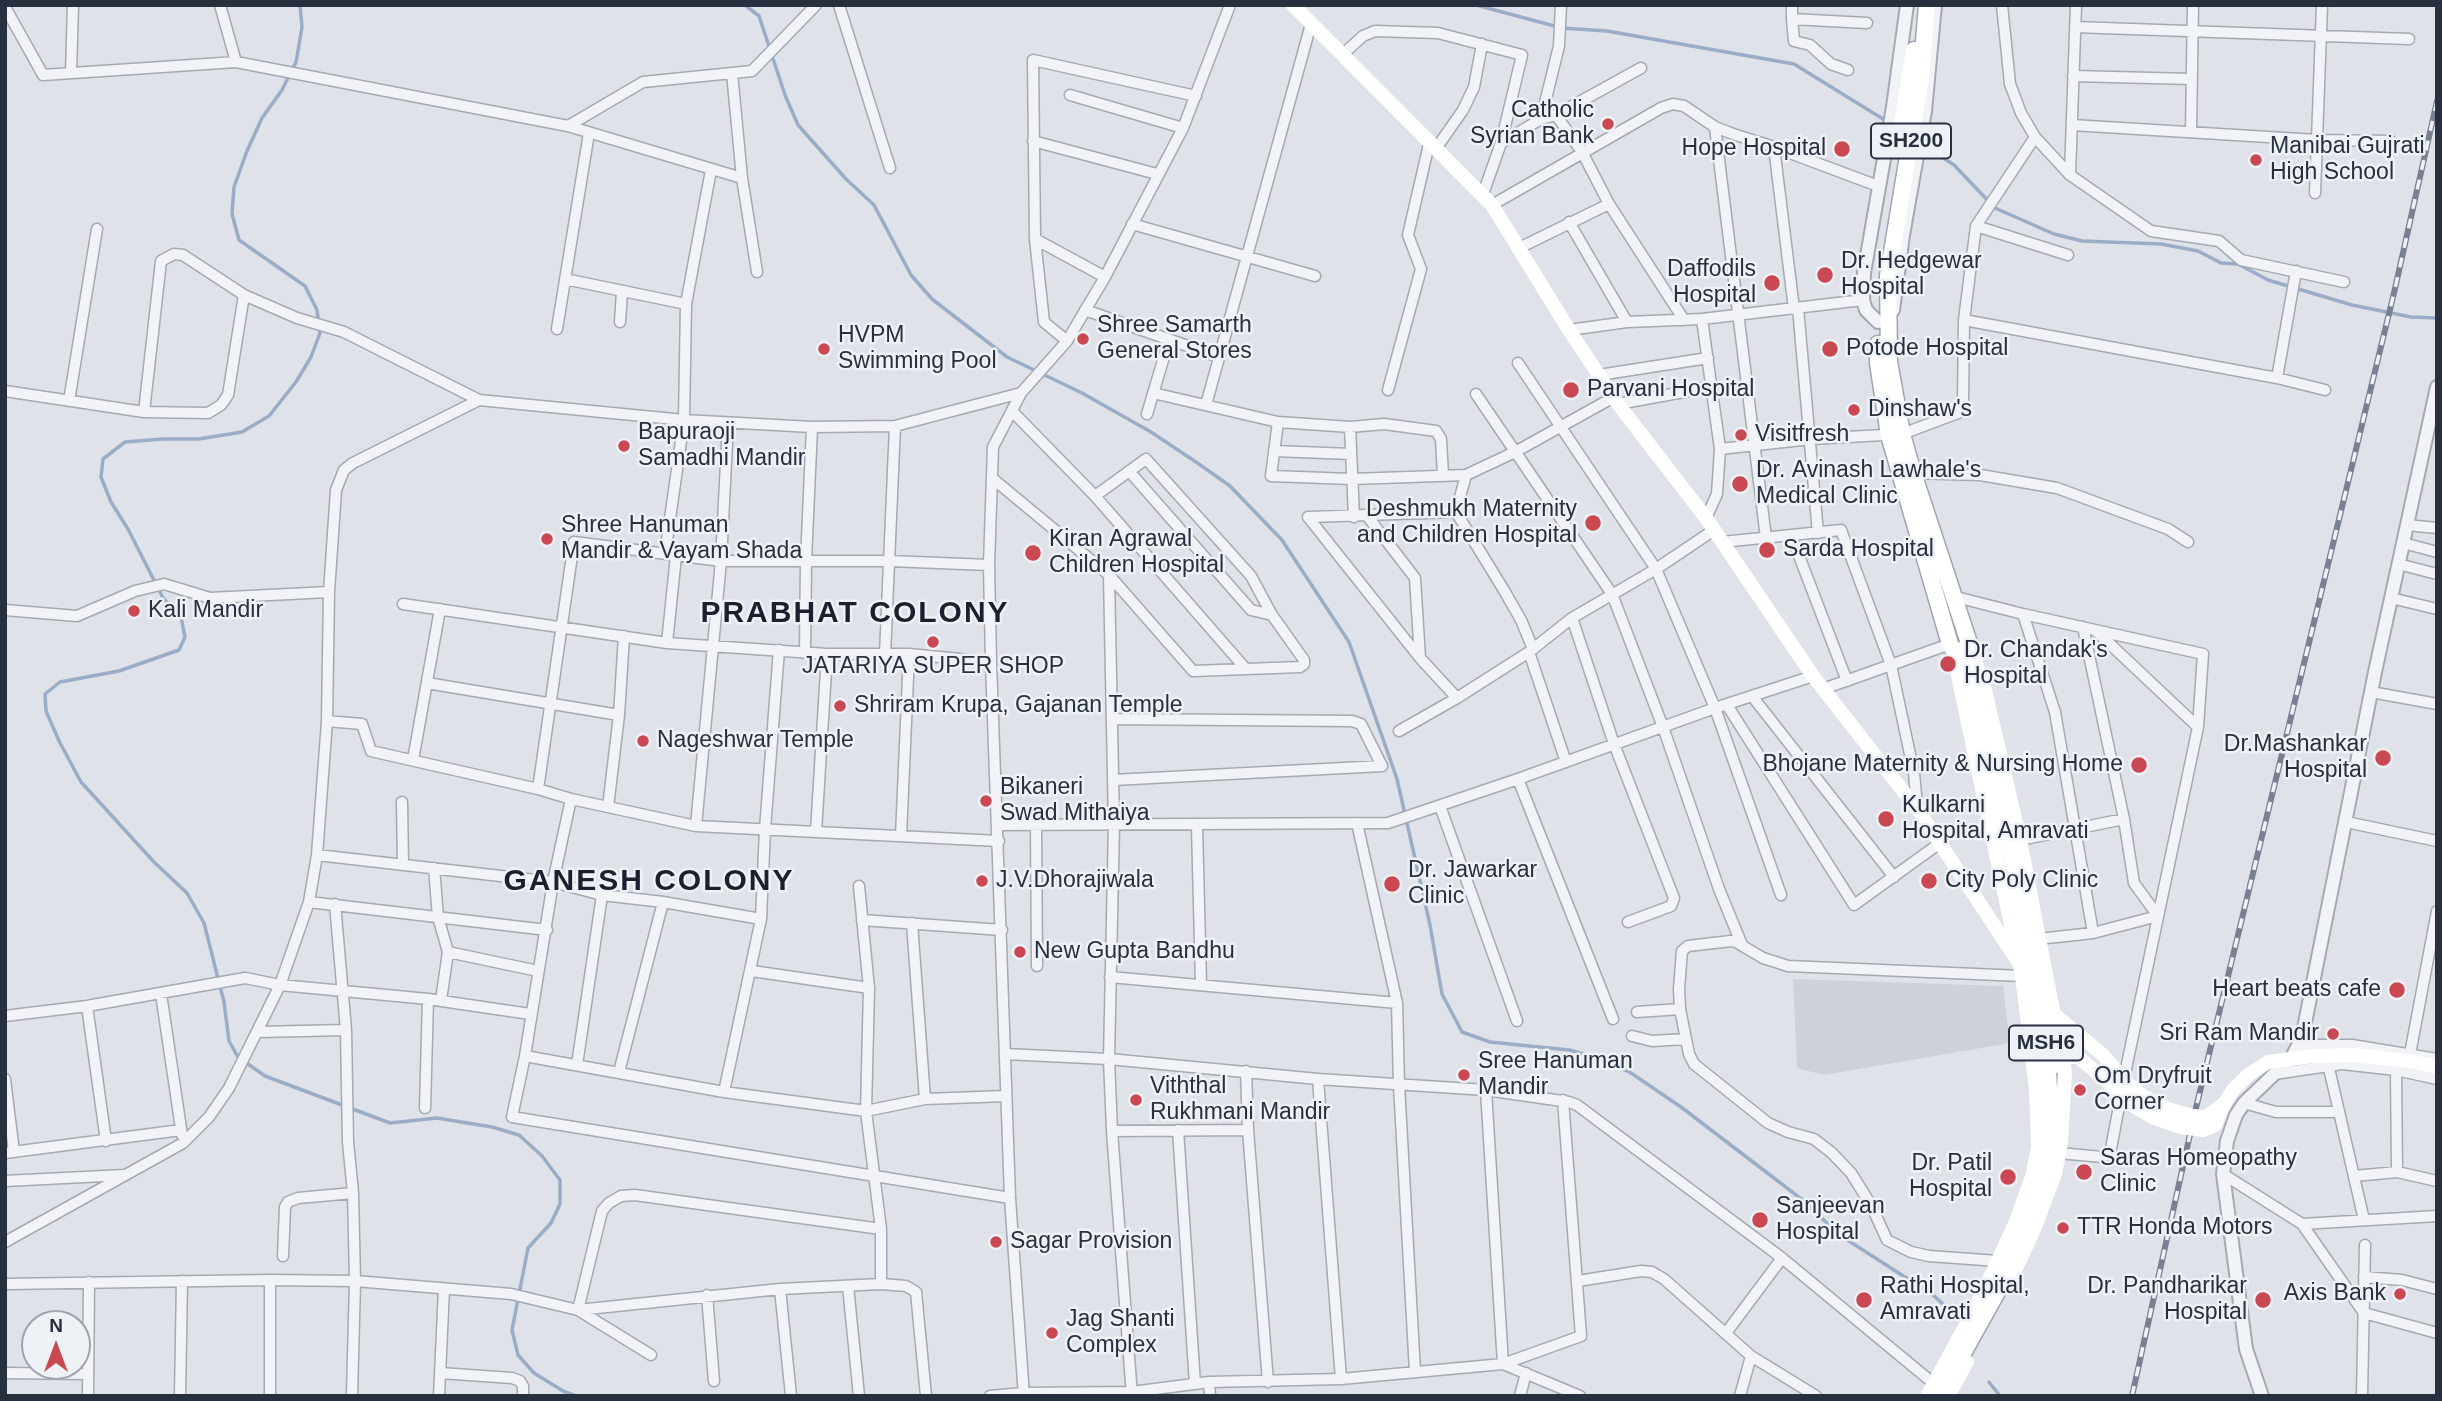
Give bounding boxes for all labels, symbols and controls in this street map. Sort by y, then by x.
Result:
place label: Catholic Syrian Bank [1470,97,1594,151]
marker: Catholic Syrian Bank [1600,116,1616,132]
road number: SH200 [1871,124,1951,158]
place label: Manibai Gujrati High School [2270,133,2425,187]
place label: Hope Hospital [1682,135,1826,163]
marker: Hope Hospital [1832,139,1852,159]
marker: Manibai Gujrati High School [2248,152,2264,168]
place label: Dr. Hedgewar Hospital [1841,248,1982,302]
place label: Daffodils Hospital [1667,256,1756,310]
marker: Dr. Hedgewar Hospital [1815,265,1835,285]
marker: Daffodils Hospital [1762,273,1782,293]
place label: Shree Samarth General Stores [1097,312,1252,366]
place label: HVPM Swimming Pool [838,322,996,376]
marker: Shree Samarth General Stores [1075,331,1091,347]
place label: Potode Hospital [1846,335,2008,363]
marker: Potode Hospital [1820,339,1840,359]
marker: HVPM Swimming Pool [816,341,832,357]
place label: Parvani Hospital [1587,376,1754,404]
marker: Parvani Hospital [1561,380,1581,400]
place label: Dinshaw's [1868,396,1972,424]
marker: Dinshaw's [1846,402,1862,418]
place label: Bapuraoji Samadhi Mandir [638,419,805,473]
place label: Visitfresh [1755,421,1849,449]
marker: Visitfresh [1733,427,1749,443]
marker: Bapuraoji Samadhi Mandir [616,438,632,454]
place label: Dr. Avinash Lawhale's Medical Clinic [1756,457,1981,511]
marker: Dr. Avinash Lawhale's Medical Clinic [1730,474,1750,494]
place label: Deshmukh Maternity and Children Hospital [1357,496,1577,550]
place label: Shree Hanuman Mandir & Vayam Shada [561,512,802,566]
marker: Deshmukh Maternity and Children Hospital [1583,513,1603,533]
place label: Kiran Agrawal Children Hospital [1049,526,1224,580]
marker: Shree Hanuman Mandir & Vayam Shada [539,531,555,547]
place label: Sarda Hospital [1783,536,1934,564]
marker: Sarda Hospital [1757,540,1777,560]
marker: Kiran Agrawal Children Hospital [1023,543,1043,563]
district label: PRABHAT COLONY [702,596,1008,632]
place label: Kali Mandir [148,597,263,625]
marker: Kali Mandir [126,603,142,619]
marker: JATARIYA SUPER SHOP [925,634,941,650]
place label: Dr. Chandak's Hospital [1964,637,2108,691]
place label: JATARIYA SUPER SHOP [802,653,1064,681]
marker: Dr. Chandak's Hospital [1938,654,1958,674]
place label: Shriram Krupa, Gajanan Temple [854,692,1183,720]
marker: Shriram Krupa, Gajanan Temple [832,698,848,714]
place label: Nageshwar Temple [657,727,854,755]
place label: Dr.Mashankar Hospital [2224,731,2367,785]
marker: Nageshwar Temple [635,733,651,749]
marker: Dr.Mashankar Hospital [2373,748,2393,768]
place label: Bhojane Maternity & Nursing Home [1763,751,2123,779]
marker: Bhojane Maternity & Nursing Home [2129,755,2149,775]
place label: Bikaneri Swad Mithaiya [1000,774,1150,828]
place label: Kulkarni Hospital, Amravati [1902,792,2089,846]
marker: Bikaneri Swad Mithaiya [978,793,994,809]
marker: Kulkarni Hospital, Amravati [1876,809,1896,829]
place label: Dr. Jawarkar Clinic [1408,857,1537,911]
district label: GANESH COLONY [505,864,793,900]
place label: J.V.Dhorajiwala [996,867,1154,895]
place label: City Poly Clinic [1945,867,2098,895]
marker: City Poly Clinic [1919,871,1939,891]
marker: J.V.Dhorajiwala [974,873,990,889]
marker: Dr. Jawarkar Clinic [1382,874,1402,894]
place label: New Gupta Bandhu [1034,938,1235,966]
marker: New Gupta Bandhu [1012,944,1028,960]
place label: Heart beats cafe [2212,976,2381,1004]
marker: Heart beats cafe [2387,980,2407,1000]
place label: Sri Ram Mandir [2159,1020,2319,1048]
road number: MSH6 [2009,1026,2083,1060]
marker: Sri Ram Mandir [2325,1026,2341,1042]
place label: Sree Hanuman Mandir [1478,1048,1633,1102]
place label: Om Dryfruit Corner [2094,1063,2212,1117]
marker: Sree Hanuman Mandir [1456,1067,1472,1083]
place label: Viththal Rukhmani Mandir [1150,1073,1330,1127]
marker: Om Dryfruit Corner [2072,1082,2088,1098]
marker: Viththal Rukhmani Mandir [1128,1092,1144,1108]
place label: Saras Homeopathy Clinic [2100,1145,2297,1199]
place label: Dr. Patil Hospital [1909,1150,1992,1204]
marker: Saras Homeopathy Clinic [2074,1162,2094,1182]
marker: Dr. Patil Hospital [1998,1167,2018,1187]
place label: Sanjeevan Hospital [1776,1193,1885,1247]
marker: Sanjeevan Hospital [1750,1210,1770,1230]
place label: TTR Honda Motors [2077,1214,2273,1242]
marker: TTR Honda Motors [2055,1220,2071,1236]
place label: Sagar Provision [1010,1228,1172,1256]
marker: Sagar Provision [988,1234,1004,1250]
place label: Rathi Hospital, Amravati [1880,1273,2030,1327]
place label: Dr. Pandharikar Hospital [2087,1273,2247,1327]
place label: Axis Bank [2284,1280,2386,1308]
marker: Axis Bank [2392,1286,2408,1302]
marker: Rathi Hospital, Amravati [1854,1290,1874,1310]
marker: Dr. Pandharikar Hospital [2253,1290,2273,1310]
place label: Jag Shanti Complex [1066,1306,1175,1360]
north arrow [21,1310,91,1380]
text: N [49,1315,63,1336]
marker: Jag Shanti Complex [1044,1325,1060,1341]

